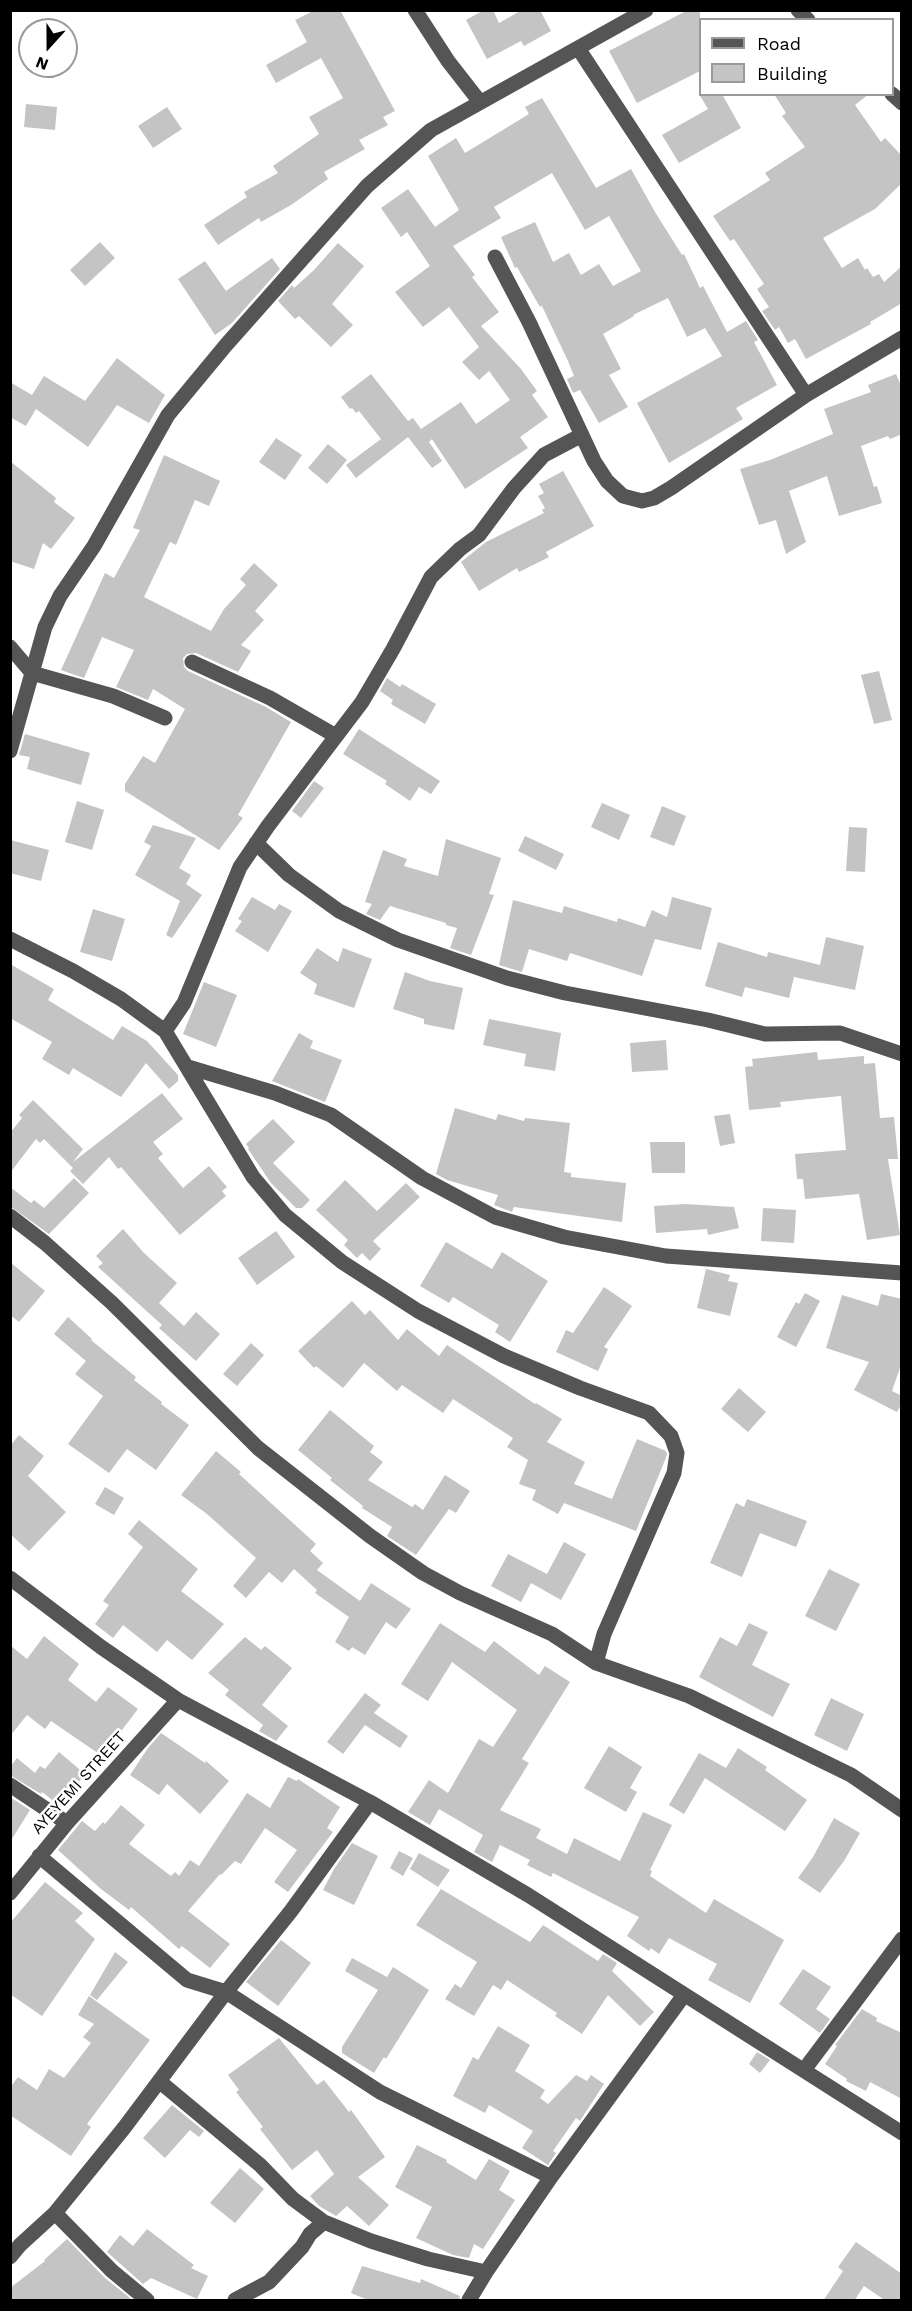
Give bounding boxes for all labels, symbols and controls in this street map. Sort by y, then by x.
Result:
north arrow [18,18,78,78]
legend [699,18,894,96]
text: Road [757,33,801,54]
text: N [33,52,51,74]
text: Building [757,63,827,84]
street label: AYEYEMI STREET [28,1728,130,1838]

